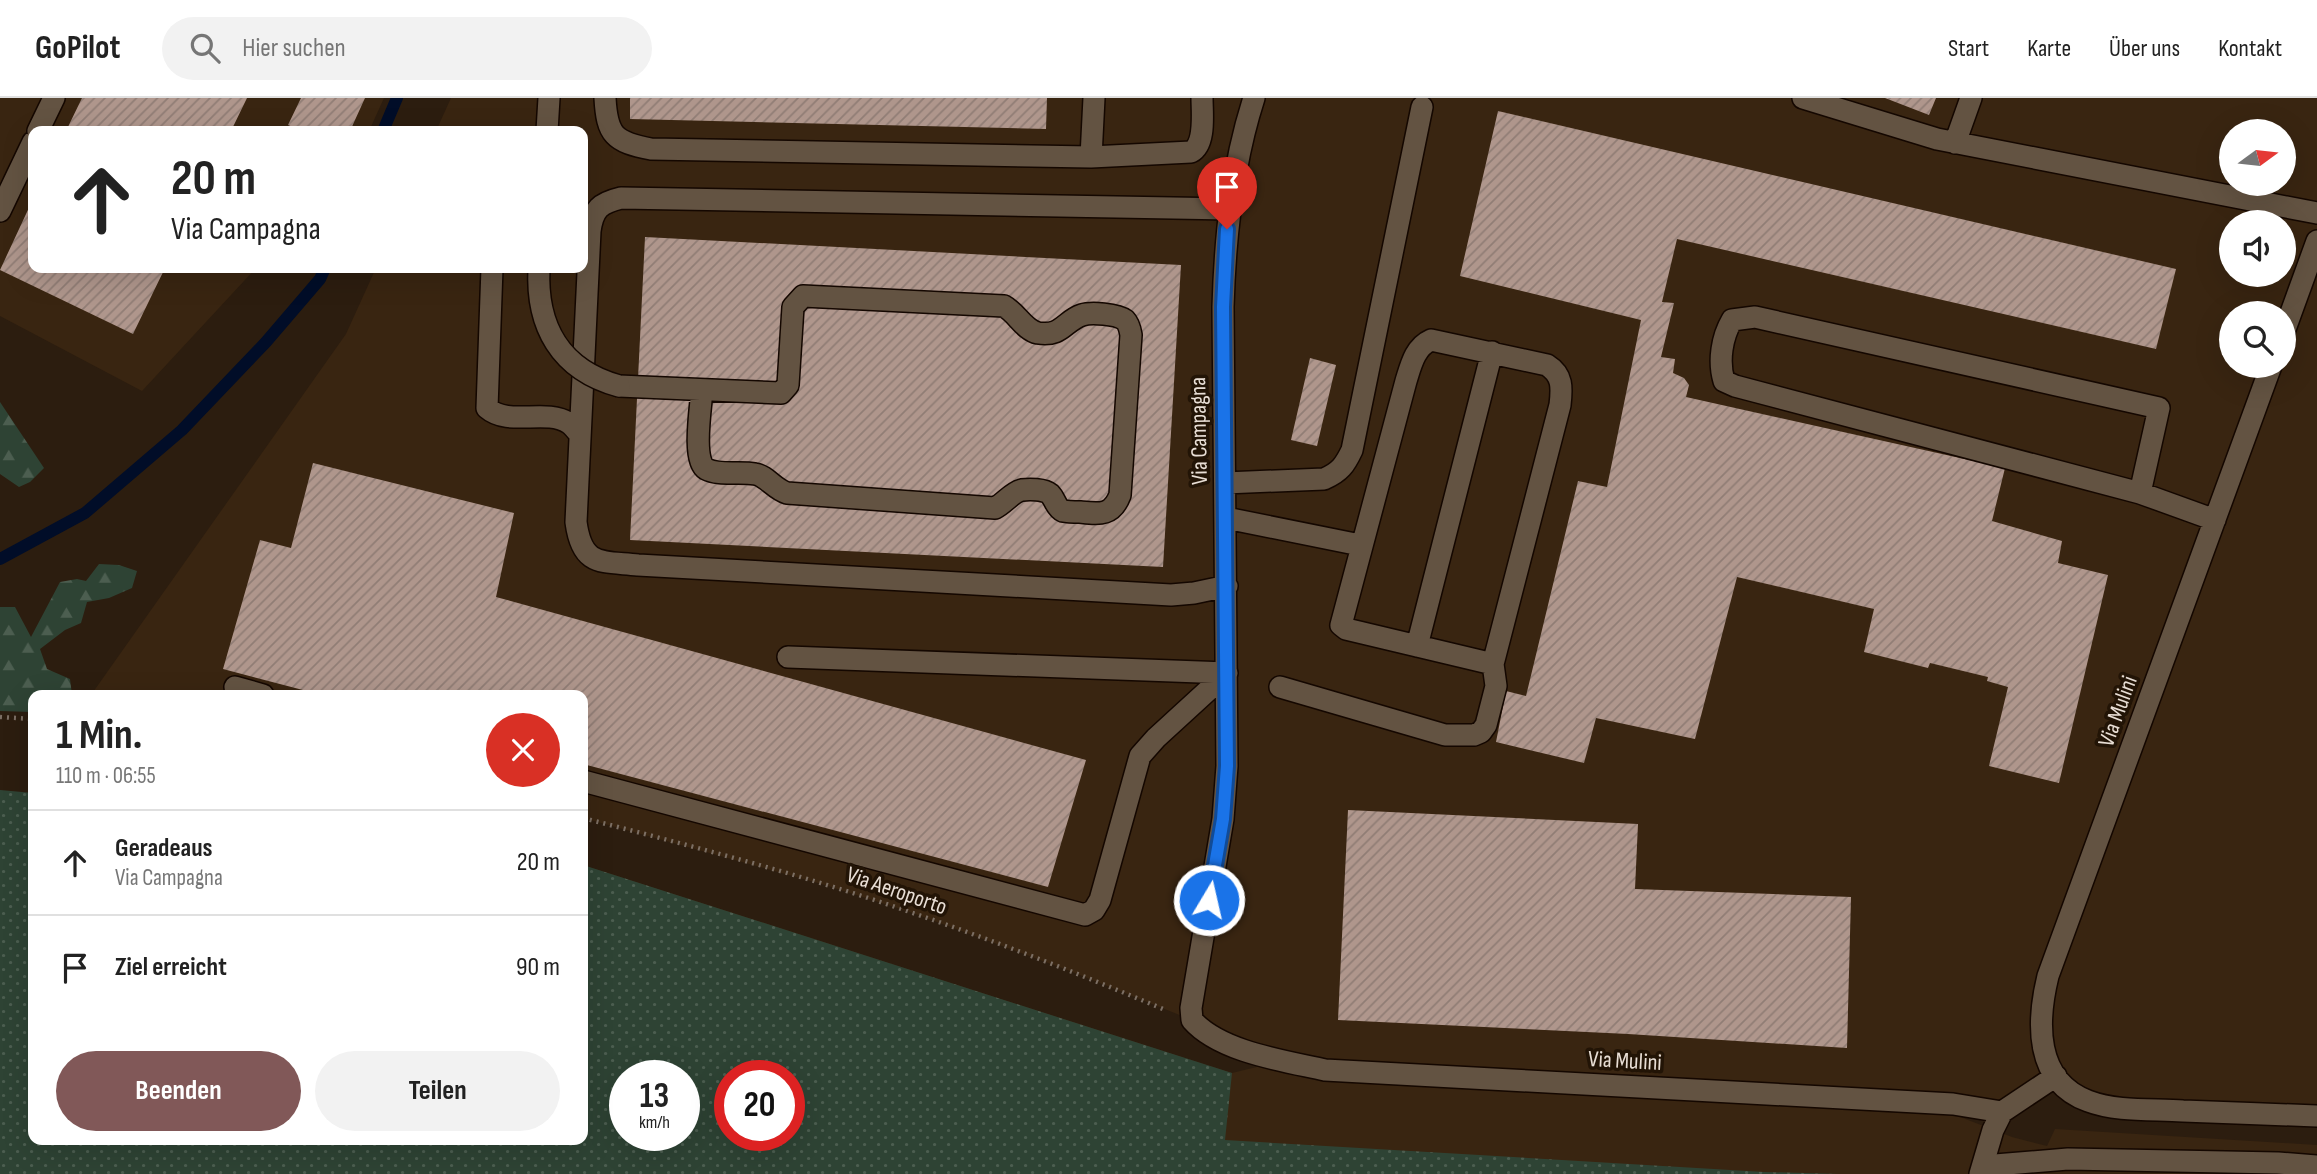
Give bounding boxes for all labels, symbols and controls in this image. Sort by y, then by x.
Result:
search box [162,17,652,80]
text: GoPilot [35,28,120,68]
icon: search [186,29,224,67]
text: Hier suchen [242,33,346,64]
text: Start [1948,34,1989,63]
text: Karte [2027,34,2071,63]
text: Über uns [2109,34,2180,63]
text: Kontakt [2218,34,2282,63]
north arrow [2219,119,2296,196]
map controls [2219,119,2296,378]
text: 20 m [171,150,256,209]
icon: ahead [56,154,147,245]
pin [1197,157,1257,229]
icon: arrive [1208,168,1246,206]
text: Via Campagna [171,210,321,249]
button: sound [2219,210,2296,287]
button: search [2219,301,2296,378]
street label: Via Campagna [1184,377,1214,485]
street label: Via Mulini [2092,672,2144,751]
text: 1 Min. [56,710,142,761]
button: close [486,713,560,787]
text: 110 m · 06:55 [56,762,156,790]
text: Geradeaus [115,833,213,864]
icon: ahead [56,844,94,882]
text: 20 m [517,847,560,878]
street label: Via Aeroporto [843,861,951,921]
position arrow [1172,863,1246,937]
text: Via Campagna [115,864,223,892]
icon: arrive [56,949,94,987]
text: Ziel erreicht [115,952,227,983]
text: 90 m [516,952,560,983]
street label: Via Mulini [1587,1045,1662,1077]
button: Beenden [56,1051,301,1131]
button: Teilen [315,1051,560,1131]
speed limit sign: 20 [714,1060,805,1151]
text: 13 [640,1075,669,1118]
text: km/h [639,1112,670,1133]

